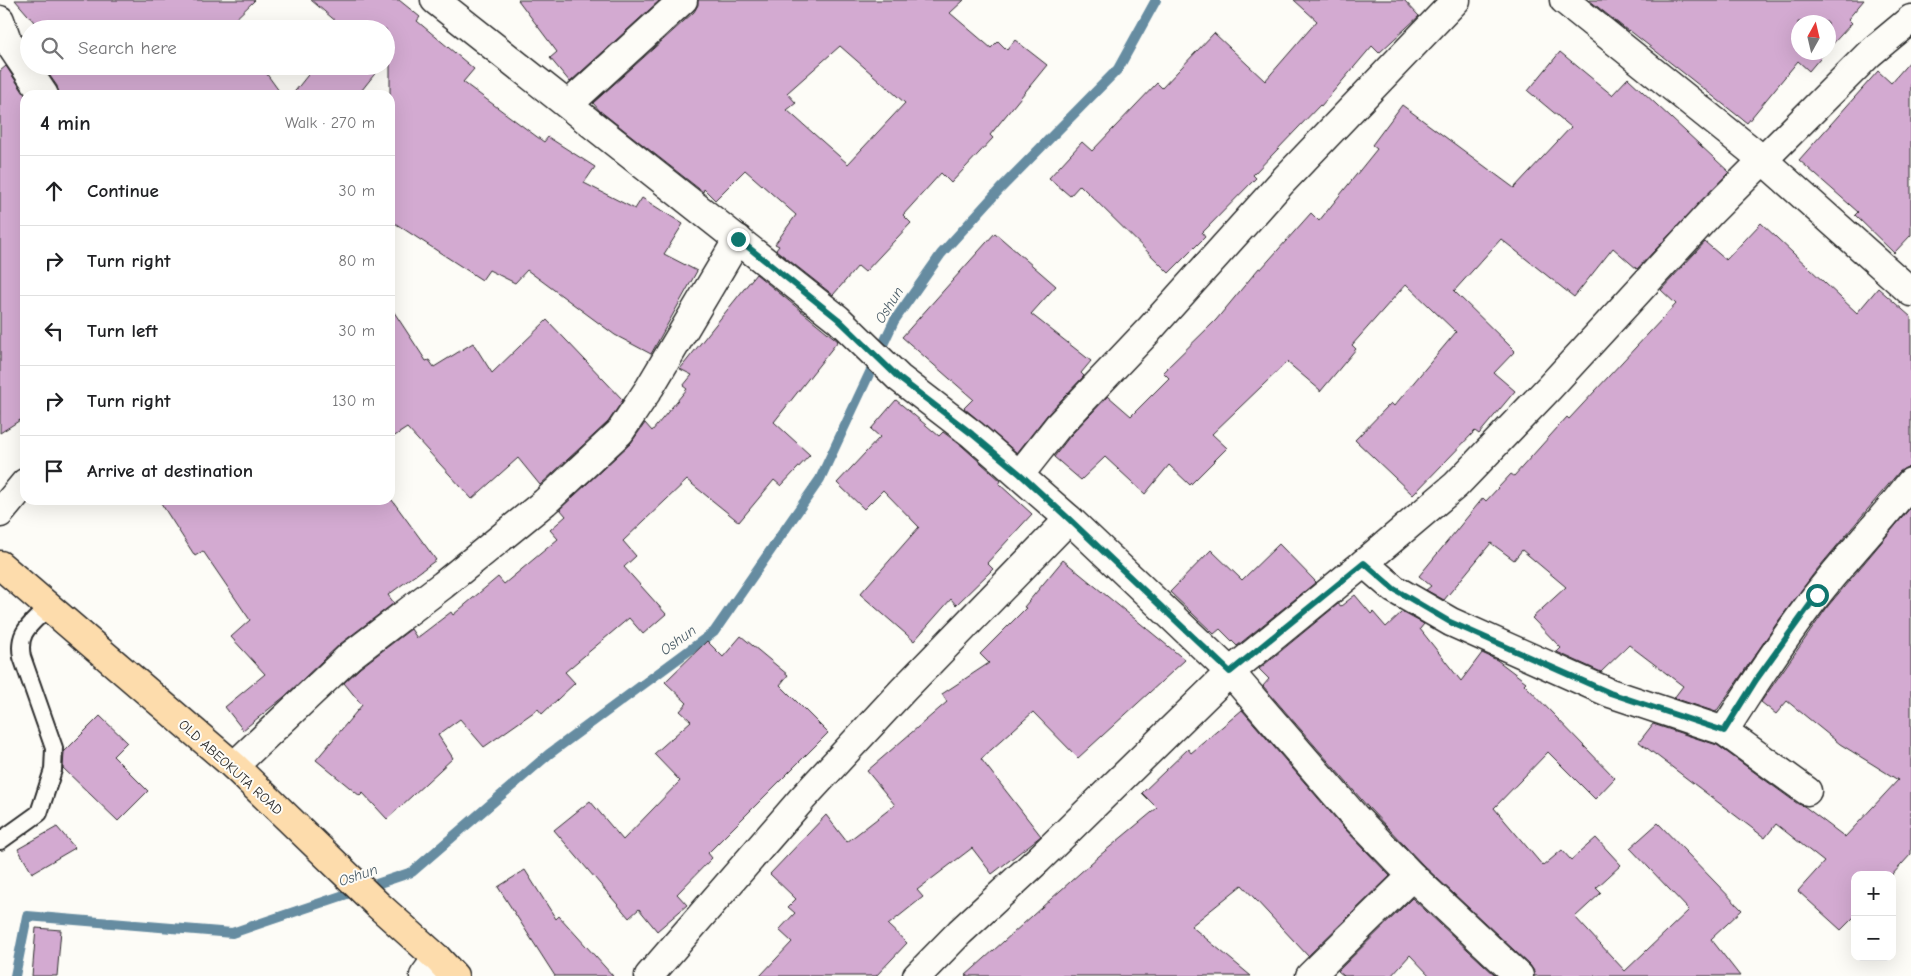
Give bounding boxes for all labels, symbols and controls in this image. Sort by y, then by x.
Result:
north arrow [1791,15,1836,60]
search box [20,20,395,75]
icon: search [38,34,66,62]
text: Search here [78,37,177,59]
text: 4 min [40,111,91,135]
text: Walk · 270 m [285,114,375,132]
icon: ahead [40,177,68,205]
text: Continue [87,180,159,202]
text: 30 m [339,182,375,200]
route end [727,228,750,251]
icon: right [40,247,68,275]
text: Turn right [87,250,171,272]
text: 80 m [338,252,375,270]
water label: Oshun [871,283,907,327]
icon: left [40,317,68,345]
text: Turn left [87,320,158,342]
text: 30 m [339,322,375,340]
icon: right [40,387,68,415]
text: Turn right [87,390,171,412]
text: 130 m [332,392,375,410]
icon: arrive [40,457,68,485]
text: Arrive at destination [87,460,253,482]
route start [1806,584,1829,607]
water label: Oshun [657,621,699,659]
street label: OLD ABEOKUTA ROAD [175,716,286,819]
water label: Oshun [336,860,380,890]
map controls [1851,871,1896,961]
button: + [1851,871,1896,916]
button: − [1851,916,1896,961]

